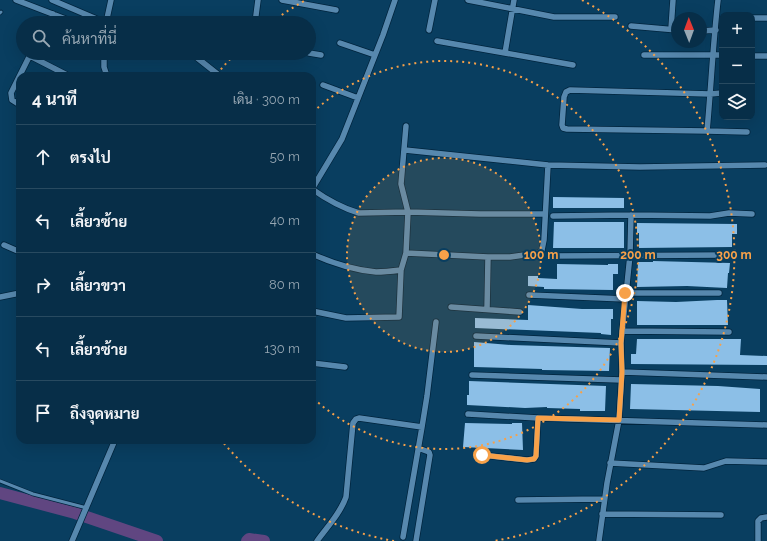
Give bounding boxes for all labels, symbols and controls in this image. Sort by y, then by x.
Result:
north arrow [671,12,707,48]
map controls [719,12,755,120]
button: + [719,12,755,48]
search box [16,16,316,60]
icon: search [30,27,52,49]
text: ค้นหาที่นี่ [62,30,117,48]
button: − [719,48,755,84]
button: layers [719,84,755,120]
text: 4 นาที [32,89,77,109]
text: เดิน · 300 m [233,92,300,107]
icon: ahead [32,146,54,168]
text: ตรงไป [70,149,111,167]
text: 50 m [270,149,300,164]
icon: left [32,210,54,232]
text: เลี้ยวซ้าย [70,213,127,231]
text: 40 m [270,213,300,228]
centre of rings [437,248,451,262]
text: 100 m [524,248,558,262]
text: 200 m [620,248,656,262]
text: 300 m [716,248,752,262]
icon: right [32,274,54,296]
text: เลี้ยวขวา [70,277,126,295]
text: 80 m [269,277,300,292]
route end [616,284,634,302]
icon: left [32,338,54,360]
text: เลี้ยวซ้าย [70,341,127,359]
text: 130 m [264,341,300,356]
icon: arrive [32,402,54,424]
text: ถึงจุดหมาย [70,405,140,423]
route start [473,446,491,464]

